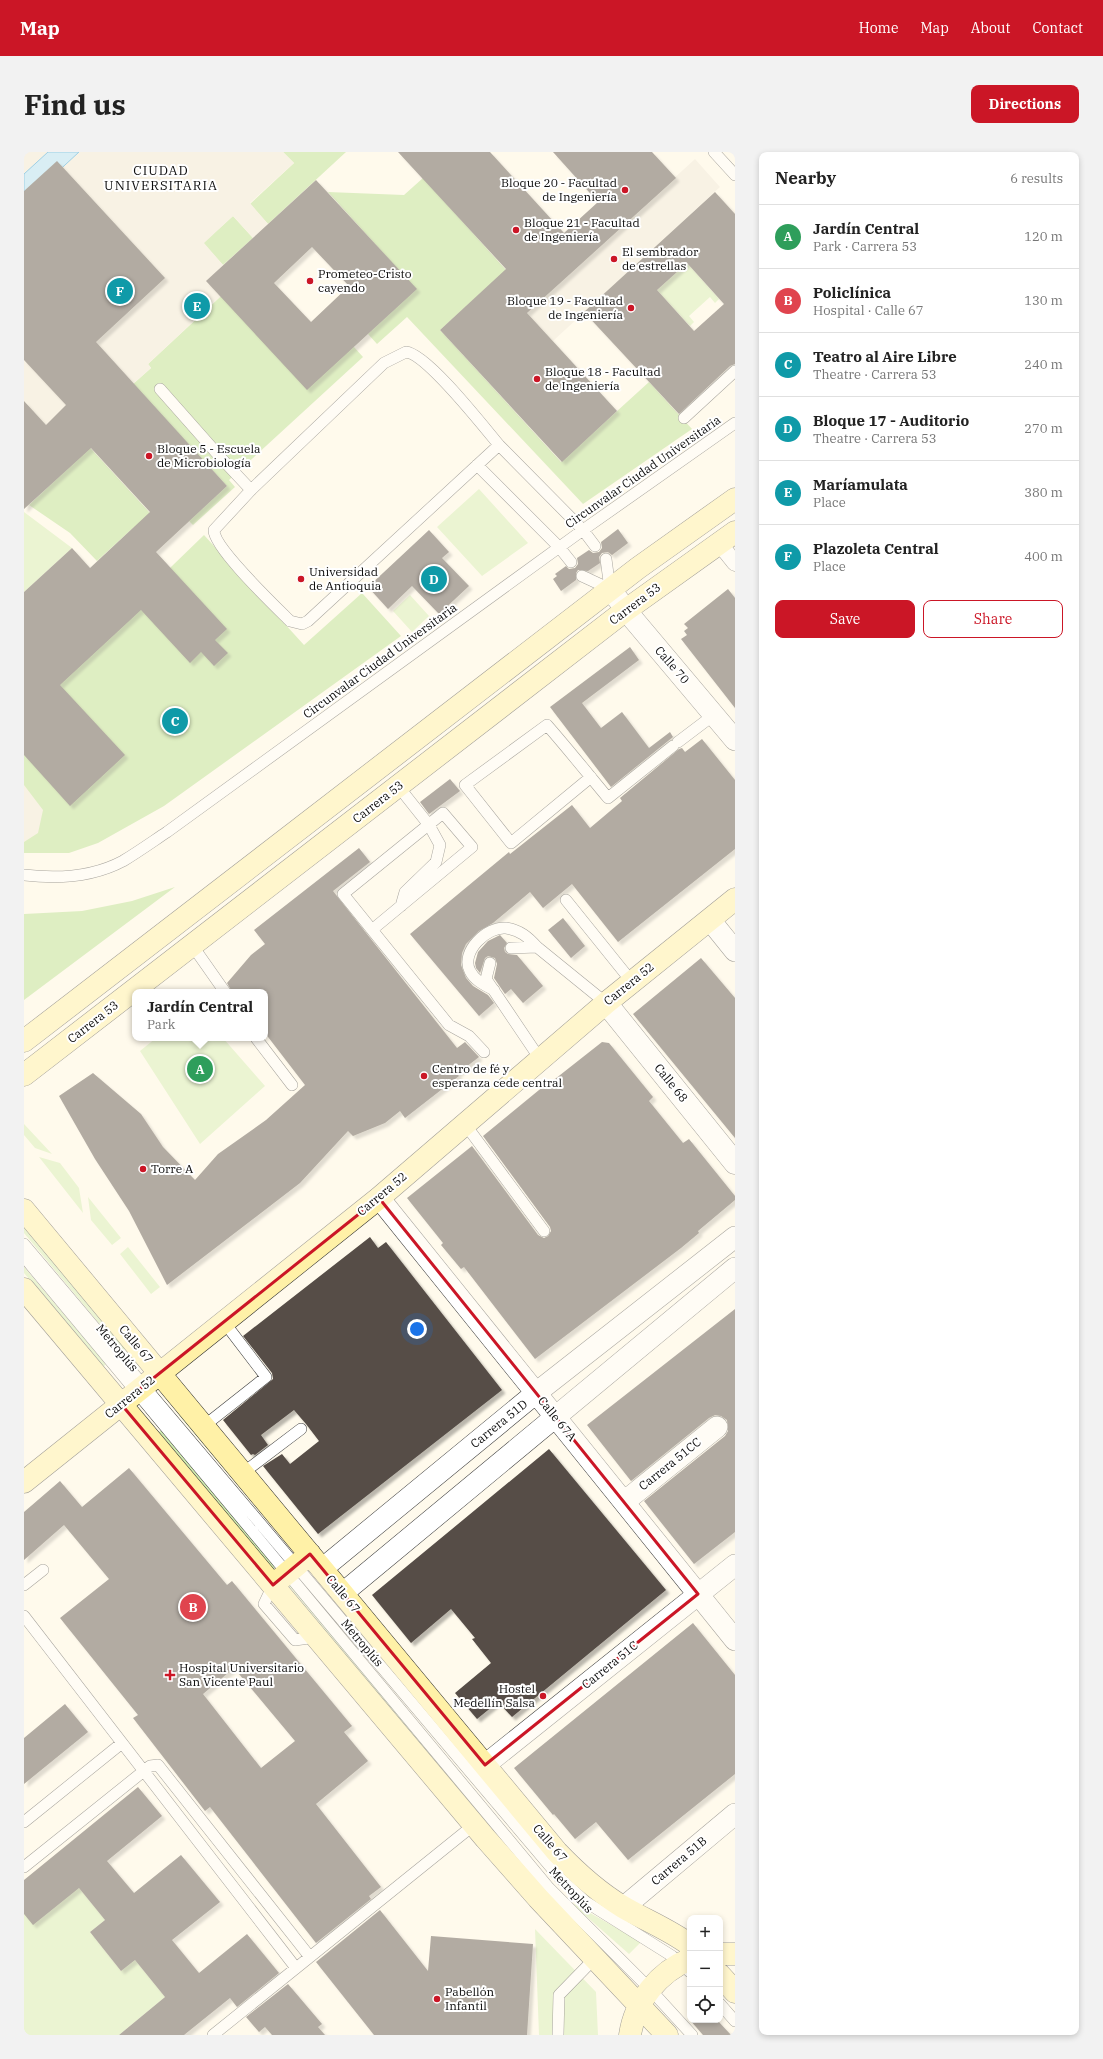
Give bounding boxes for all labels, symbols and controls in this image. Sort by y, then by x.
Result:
text: Map [20,16,60,40]
text: Home [859,19,898,37]
text: Map [920,19,949,37]
text: About [971,19,1010,37]
text: Contact [1032,19,1083,37]
button: Directions [971,85,1079,123]
text: Find us [24,86,126,123]
district label: CIUDAD UNIVERSITARIA [104,162,218,194]
text: Nearby [775,167,836,189]
text: 6 results [1010,170,1063,187]
place label: Bloque 20 - Facultad de Ingeniería [501,175,617,204]
marker: Bloque 20 - Facultad de Ingeniería [620,185,630,195]
place label: Bloque 21 - Facultad de Ingeniería [524,215,640,244]
text: Jardín Central [813,219,919,238]
marker: Bloque 21 - Facultad de Ingeniería [511,225,521,235]
text: A [783,228,793,245]
text: 120 m [1024,228,1063,245]
text: Park · Carrera 53 [813,238,917,255]
place label: El sembrador de estrellas [622,244,699,273]
marker: El sembrador de estrellas [609,254,619,264]
place label: Prometeo-Cristo cayendo [318,266,412,295]
pin: F [107,276,133,306]
marker: Prometeo-Cristo cayendo [305,276,315,286]
text: Policlínica [813,283,891,302]
pin: E [184,291,210,321]
text: B [783,292,793,309]
text: 130 m [1024,292,1063,309]
place label: Bloque 19 - Facultad de Ingeniería [507,293,623,322]
text: Hospital · Calle 67 [813,302,924,319]
marker: Bloque 19 - Facultad de Ingeniería [626,303,636,313]
text: Teatro al Aire Libre [813,347,957,366]
text: C [784,356,792,373]
text: 240 m [1024,356,1063,373]
place label: Bloque 18 - Facultad de Ingeniería [545,364,661,393]
text: Theatre · Carrera 53 [813,366,937,383]
marker: Bloque 18 - Facultad de Ingeniería [532,374,542,384]
text: Bloque 17 - Auditorio [813,411,969,430]
street label: Circunvalar Ciudad Universitaria [562,412,724,531]
text: D [783,420,793,437]
text: 270 m [1024,420,1063,437]
text: Theatre · Carrera 53 [813,430,937,447]
place label: Bloque 5 - Escuela de Microbiología [157,441,261,470]
marker: Bloque 5 - Escuela de Microbiología [144,451,154,461]
text: Maríamulata [813,475,908,494]
text: E [784,484,792,501]
text: 380 m [1024,484,1063,501]
text: Place [813,494,846,511]
text: Plazoleta Central [813,539,939,558]
text: F [784,548,792,565]
text: 400 m [1024,548,1063,565]
text: Place [813,558,846,575]
place label: Universidad de Antioquia [309,564,382,593]
pin: D [421,564,447,594]
marker: Universidad de Antioquia [296,574,306,584]
street label: Carrera 53 [606,579,663,628]
street label: Circunvalar Ciudad Universitaria [300,599,460,721]
button: Save [775,600,915,638]
button: Share [923,600,1063,638]
street label: Calle 70 [652,643,693,687]
pin: C [162,706,188,736]
street label: Carrera 53 [349,777,406,826]
street label: Carrera 52 [601,959,657,1008]
popup [132,989,268,1041]
street label: Carrera 53 [64,997,121,1046]
text: Jardín Central [147,997,253,1016]
text: Park [147,1016,175,1033]
pin: A [187,1054,213,1084]
street label: Calle 68 [651,1060,691,1105]
place label: Centro de fé y esperanza cede central [432,1061,563,1090]
marker: Centro de fé y esperanza cede central [419,1071,429,1081]
place label: Torre A [151,1161,194,1176]
marker: Torre A [138,1164,148,1174]
street label: Carrera 52 [354,1168,410,1219]
your location [407,1319,427,1339]
street label: Metroplús [93,1321,142,1375]
street label: Calle 67 [116,1322,157,1366]
street label: Carrera 52 [102,1372,158,1421]
street label: Calle 67A [535,1393,580,1445]
street label: Carrera 51D [467,1396,530,1451]
street label: Carrera 51CC [636,1434,704,1493]
street label: Calle 67 [323,1572,364,1616]
pin: B [180,1592,206,1622]
street label: Metroplús [338,1616,387,1670]
street label: Carrera 51C [578,1637,641,1692]
place label: Hospital Universitario San Vicente Paul [179,1660,304,1689]
marker: Hospital Universitario San Vicente Paul [164,1669,176,1681]
place label: Hostel Medellín Salsa [453,1681,535,1710]
marker: Hostel Medellín Salsa [538,1691,548,1701]
street label: Calle 67 [530,1821,571,1865]
street label: Carrera 51B [648,1833,710,1888]
street label: Metroplús [546,1864,597,1916]
map controls [687,1915,723,2023]
button: + [687,1915,723,1951]
button: − [687,1951,723,1987]
place label: Pabellón Infantil [445,1984,494,2013]
button: locate [687,1987,723,2023]
marker: Pabellón Infantil [432,1994,442,2004]

